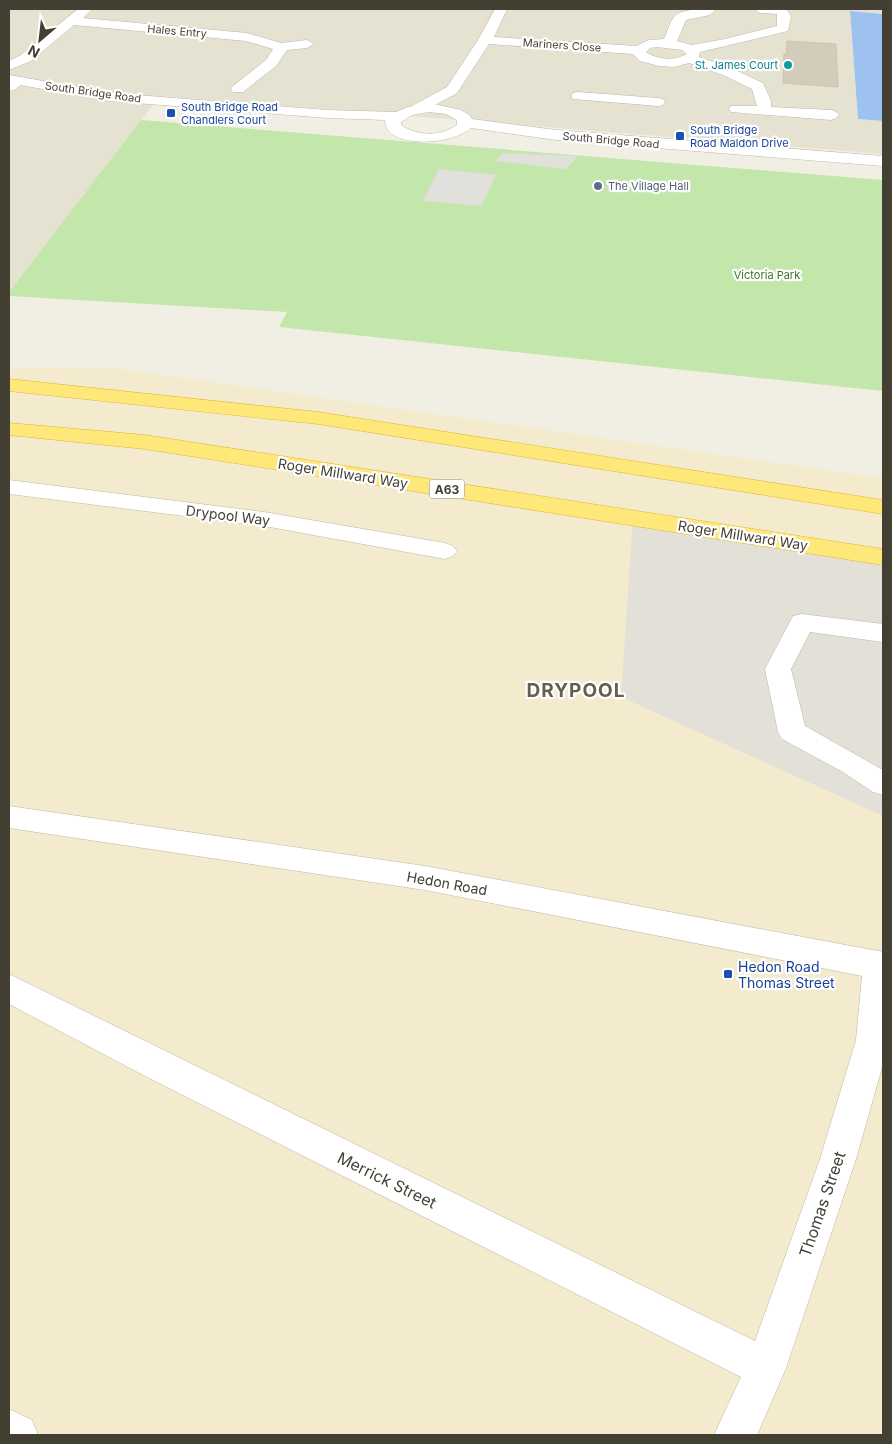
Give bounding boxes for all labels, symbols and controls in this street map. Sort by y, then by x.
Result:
north arrow [15,15,65,65]
street label: Hales Entry [147,21,207,41]
street label: Mariners Close [522,35,602,55]
text: N [25,42,42,62]
place label: St. James Court [695,58,778,72]
marker: St. James Court [782,59,794,71]
street label: South Bridge Road [44,78,142,106]
place label: South Bridge Road Chandlers Court [181,100,278,127]
marker: South Bridge Road Chandlers Court [165,107,177,119]
place label: South Bridge Road Maldon Drive [690,123,789,150]
street label: South Bridge Road [562,129,660,151]
marker: South Bridge Road Maldon Drive [674,130,686,142]
place label: The Village Hall [608,179,689,193]
marker: The Village Hall [592,180,604,192]
park label: Victoria Park [734,268,800,282]
street label: Roger Millward Way [277,454,409,492]
road number: A63 [430,479,464,498]
street label: Drypool Way [185,501,271,529]
street label: Roger Millward Way [677,516,809,554]
district label: DRYPOOL [527,679,625,702]
street label: Hedon Road [405,868,489,898]
place label: Hedon Road Thomas Street [738,958,835,991]
marker: Hedon Road Thomas Street [722,968,734,980]
street label: Merrick Street [334,1147,440,1213]
street label: Thomas Street [795,1149,849,1259]

